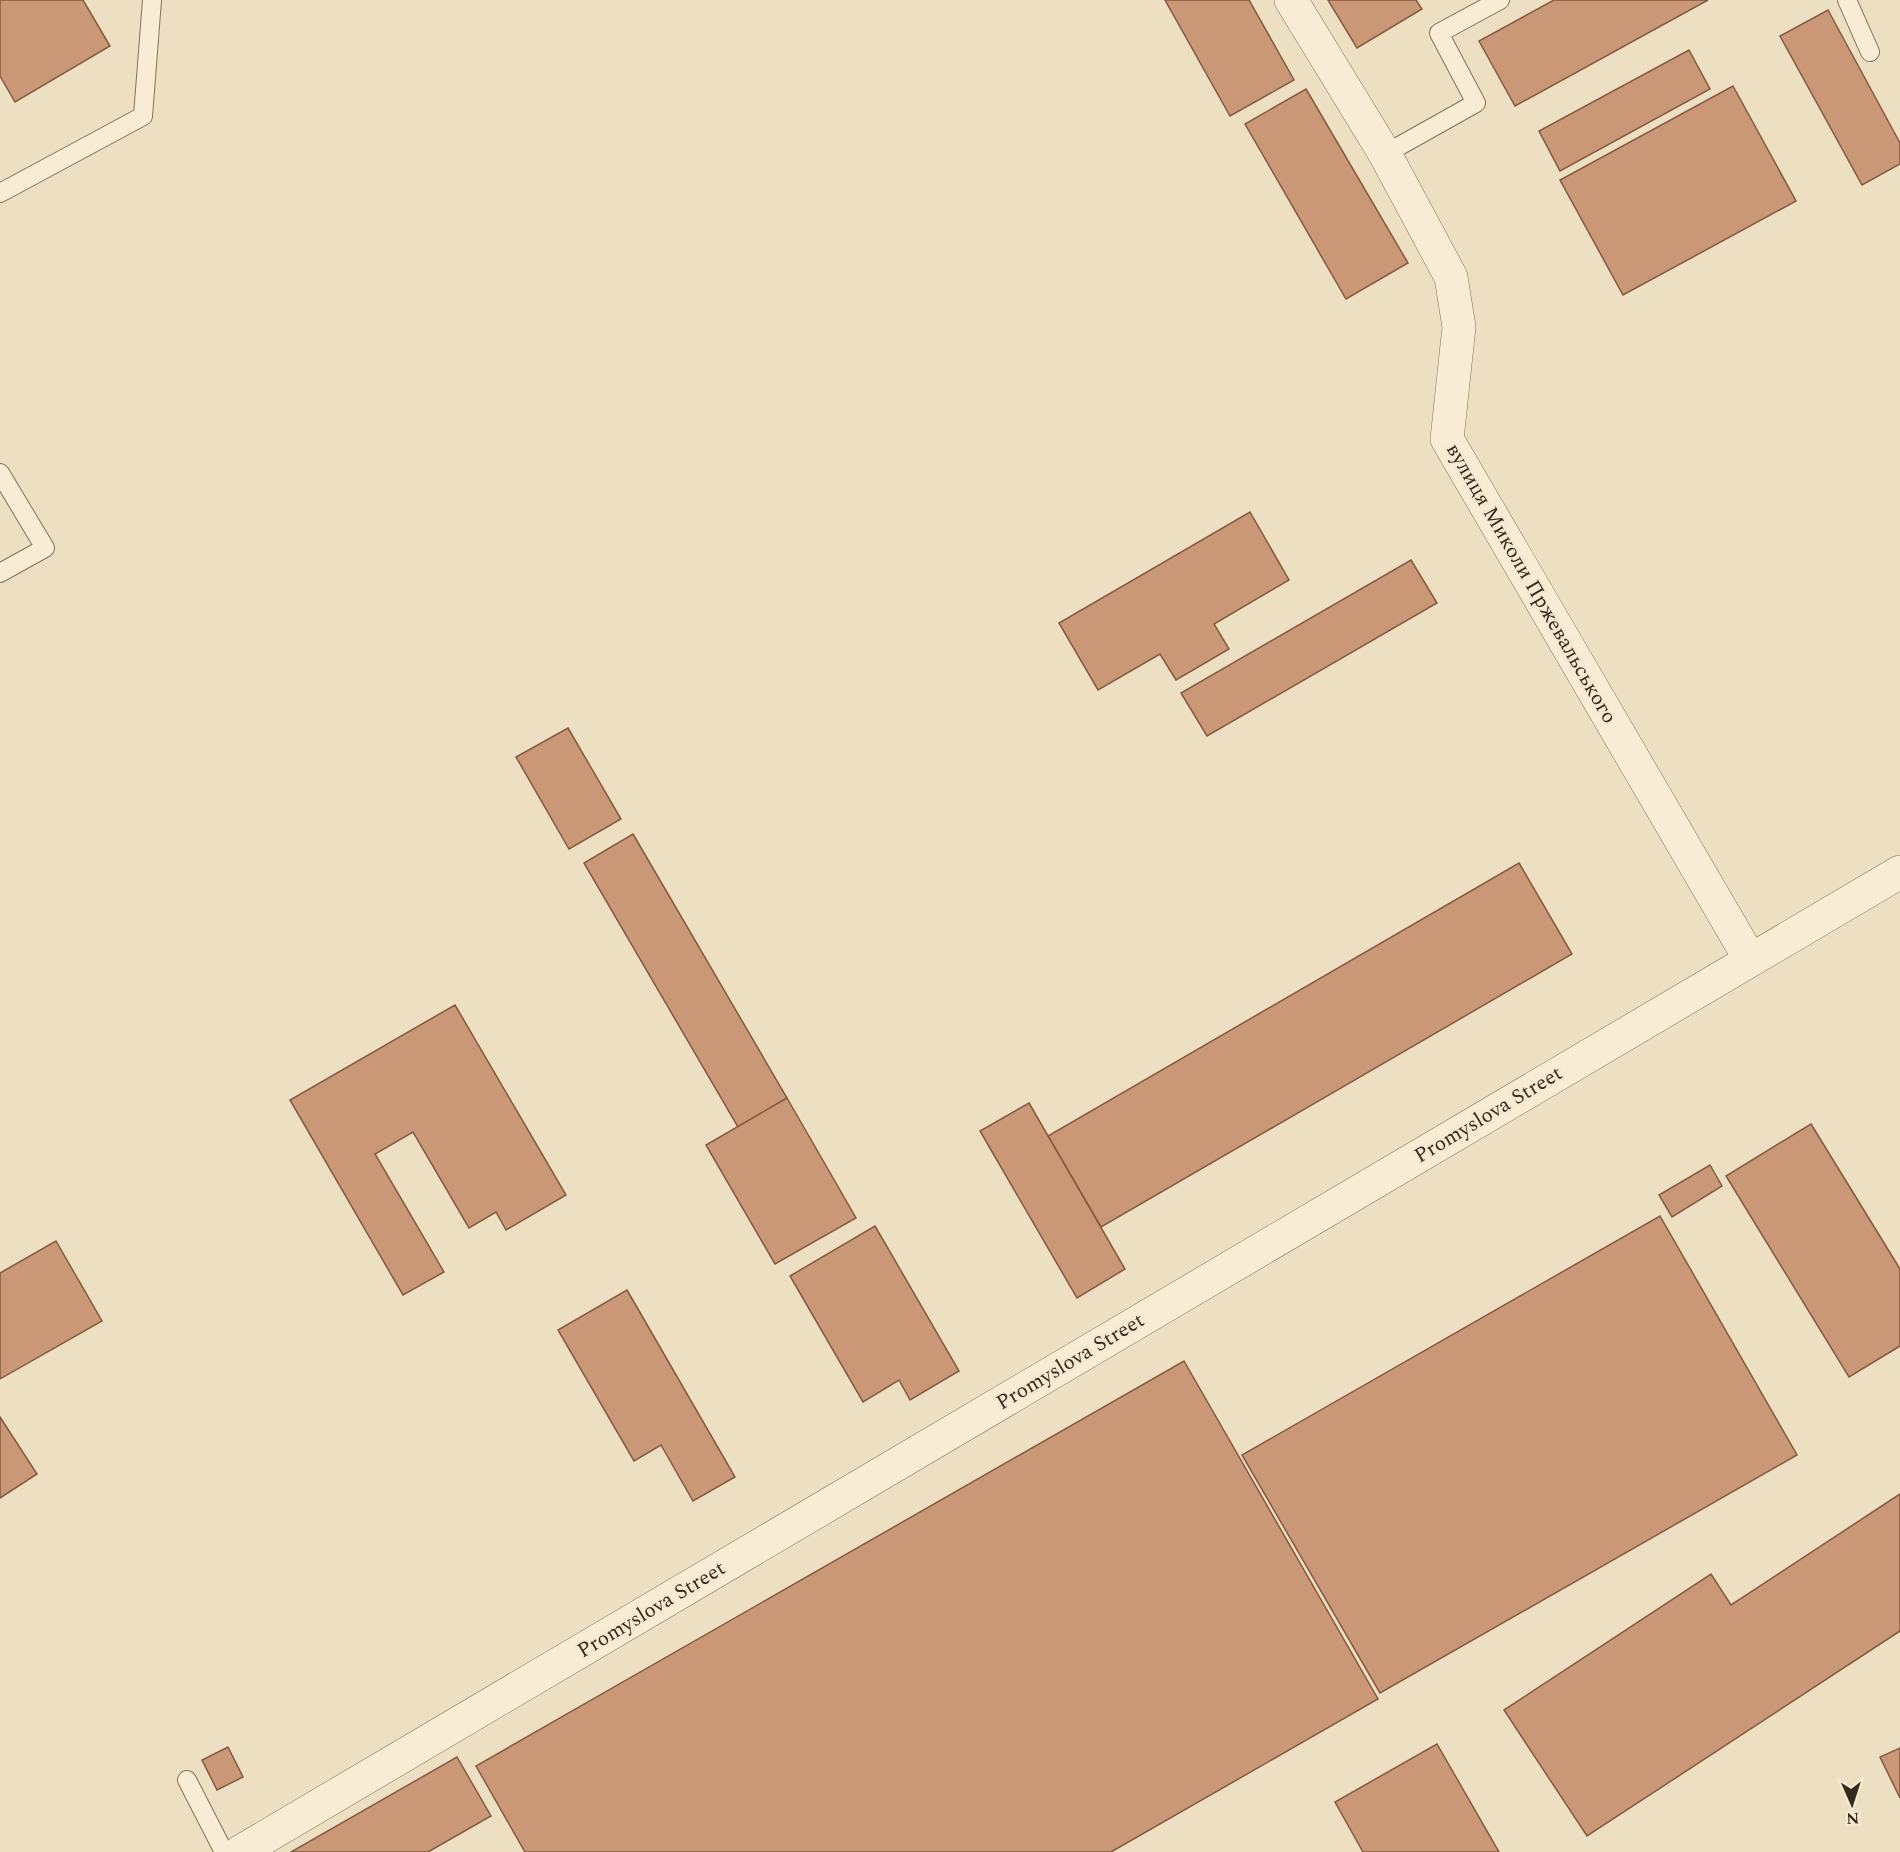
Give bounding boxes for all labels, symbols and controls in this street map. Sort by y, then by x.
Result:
street label: вулиця Миколи Пржевальського [1437,437,1625,730]
street label: Promyslova Street [1408,1058,1569,1172]
street label: Promyslova Street [990,1305,1151,1419]
street label: Promyslova Street [571,1553,732,1667]
north arrow [1822,1774,1882,1834]
text: N [1846,1806,1860,1830]

